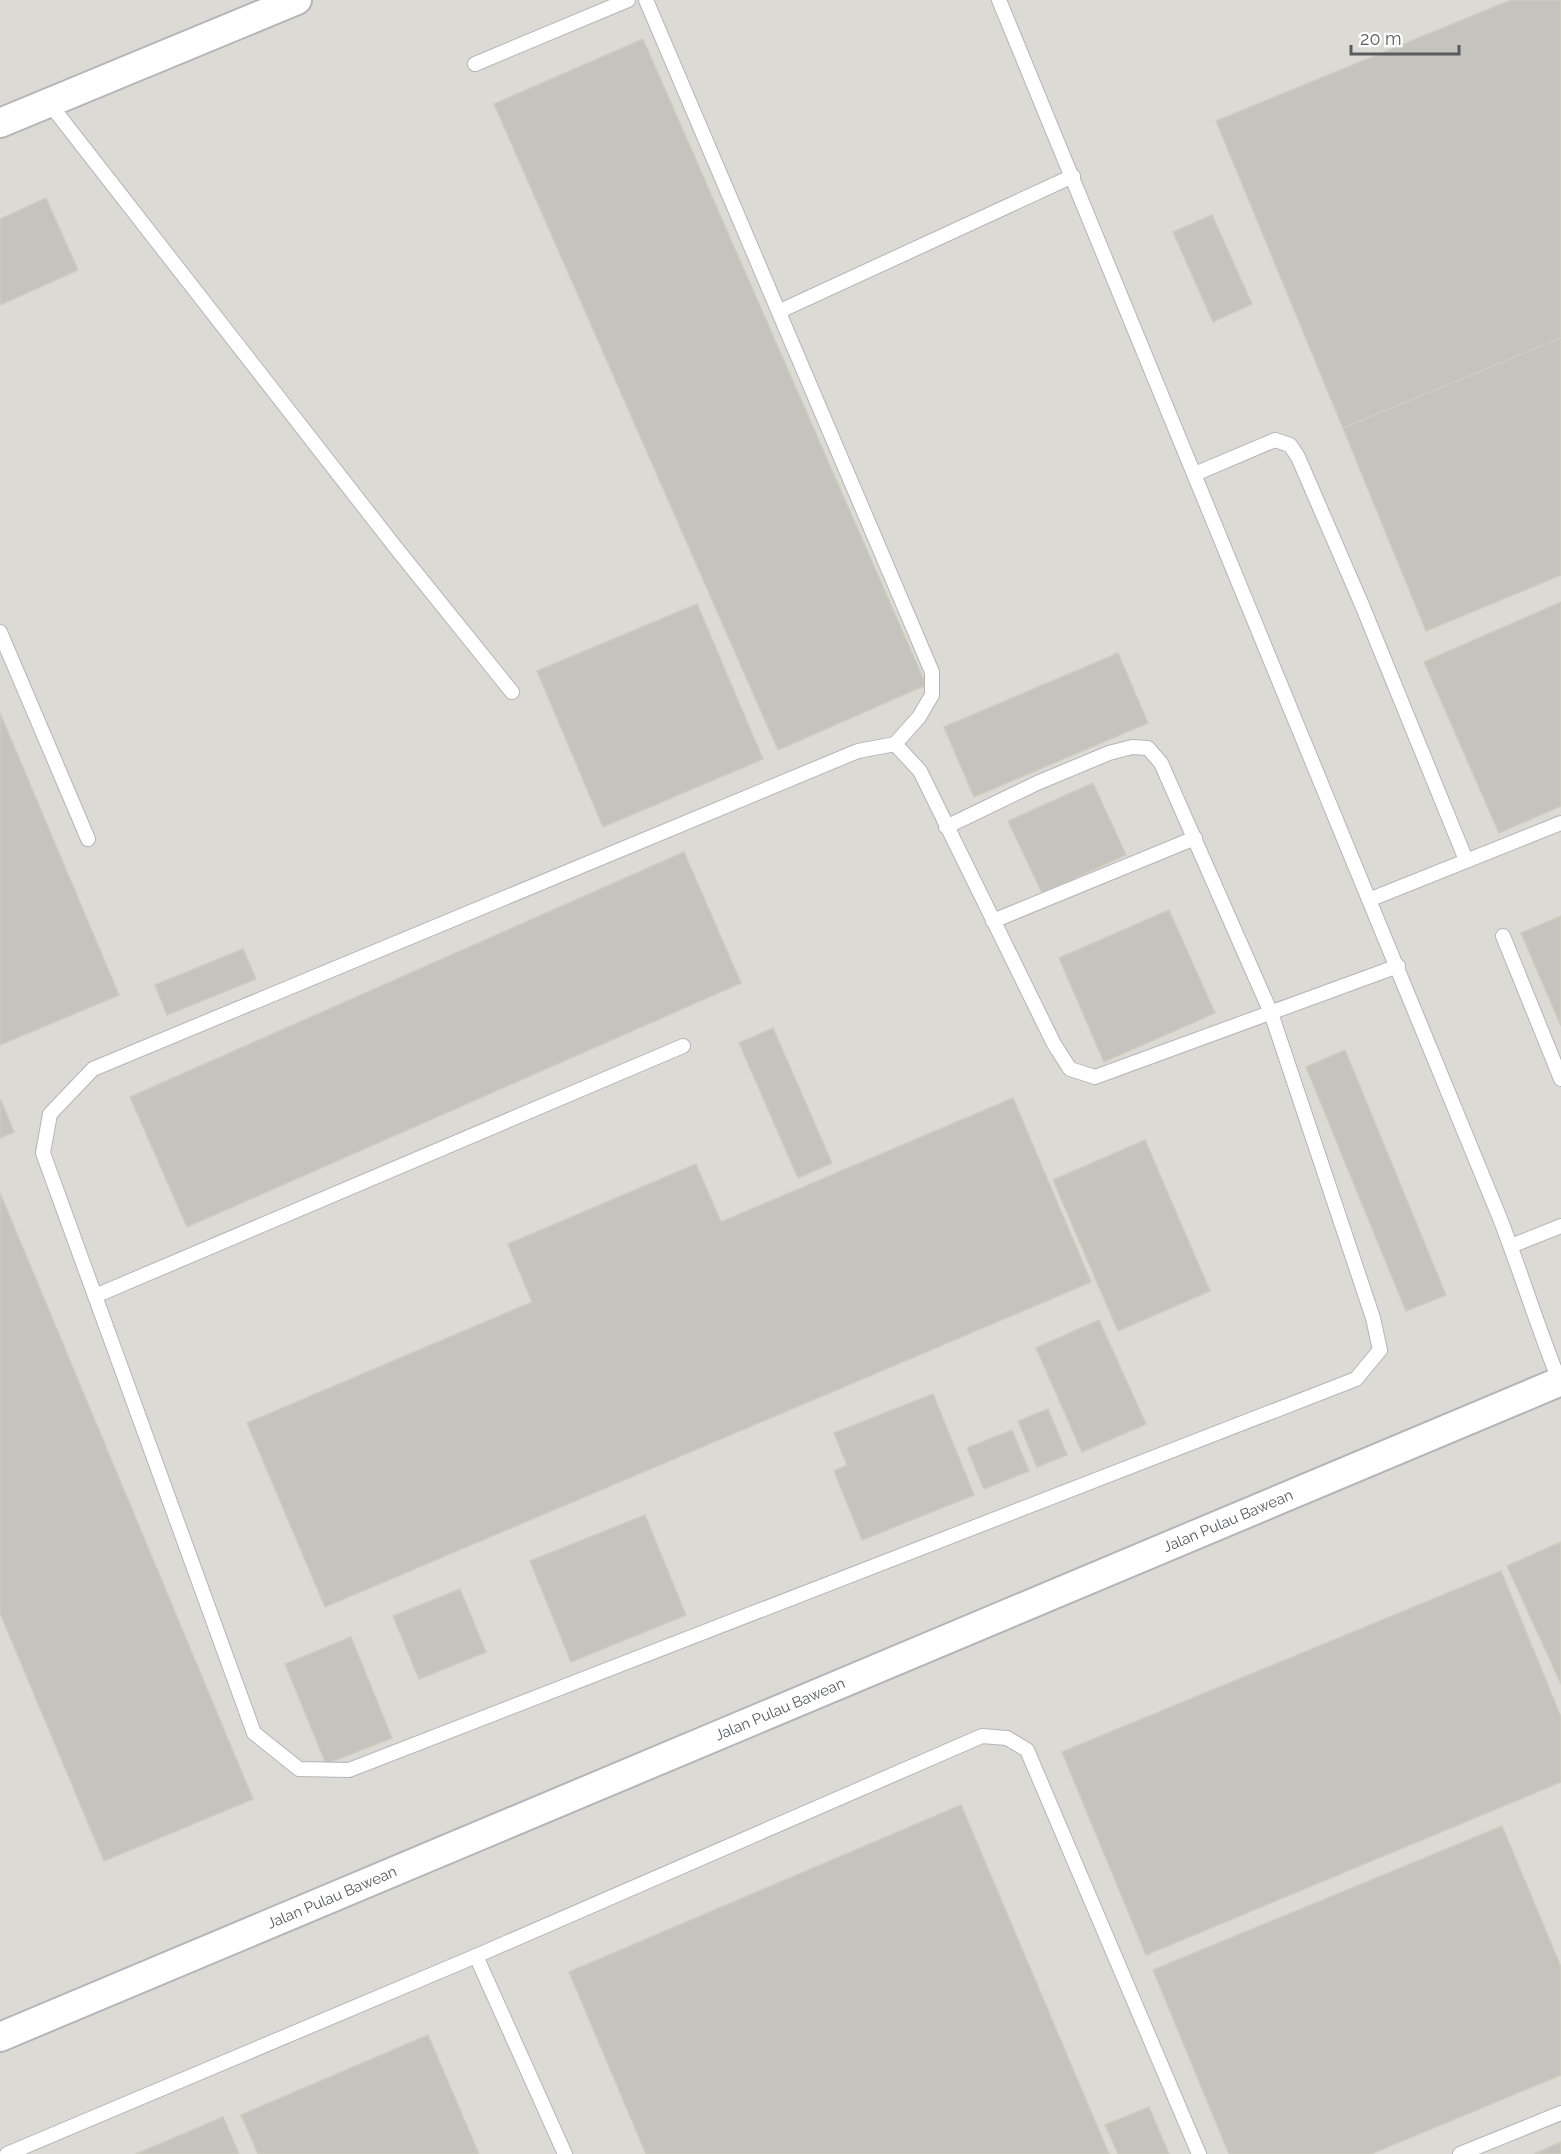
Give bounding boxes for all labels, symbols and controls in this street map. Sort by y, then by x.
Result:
scale bar [1351,18,1459,56]
text: 20 m [1360,28,1402,49]
street label: Jalan Pulau Bawean [1160,1486,1296,1556]
street label: Jalan Pulau Bawean [712,1674,848,1745]
street label: Jalan Pulau Bawean [264,1862,399,1933]

